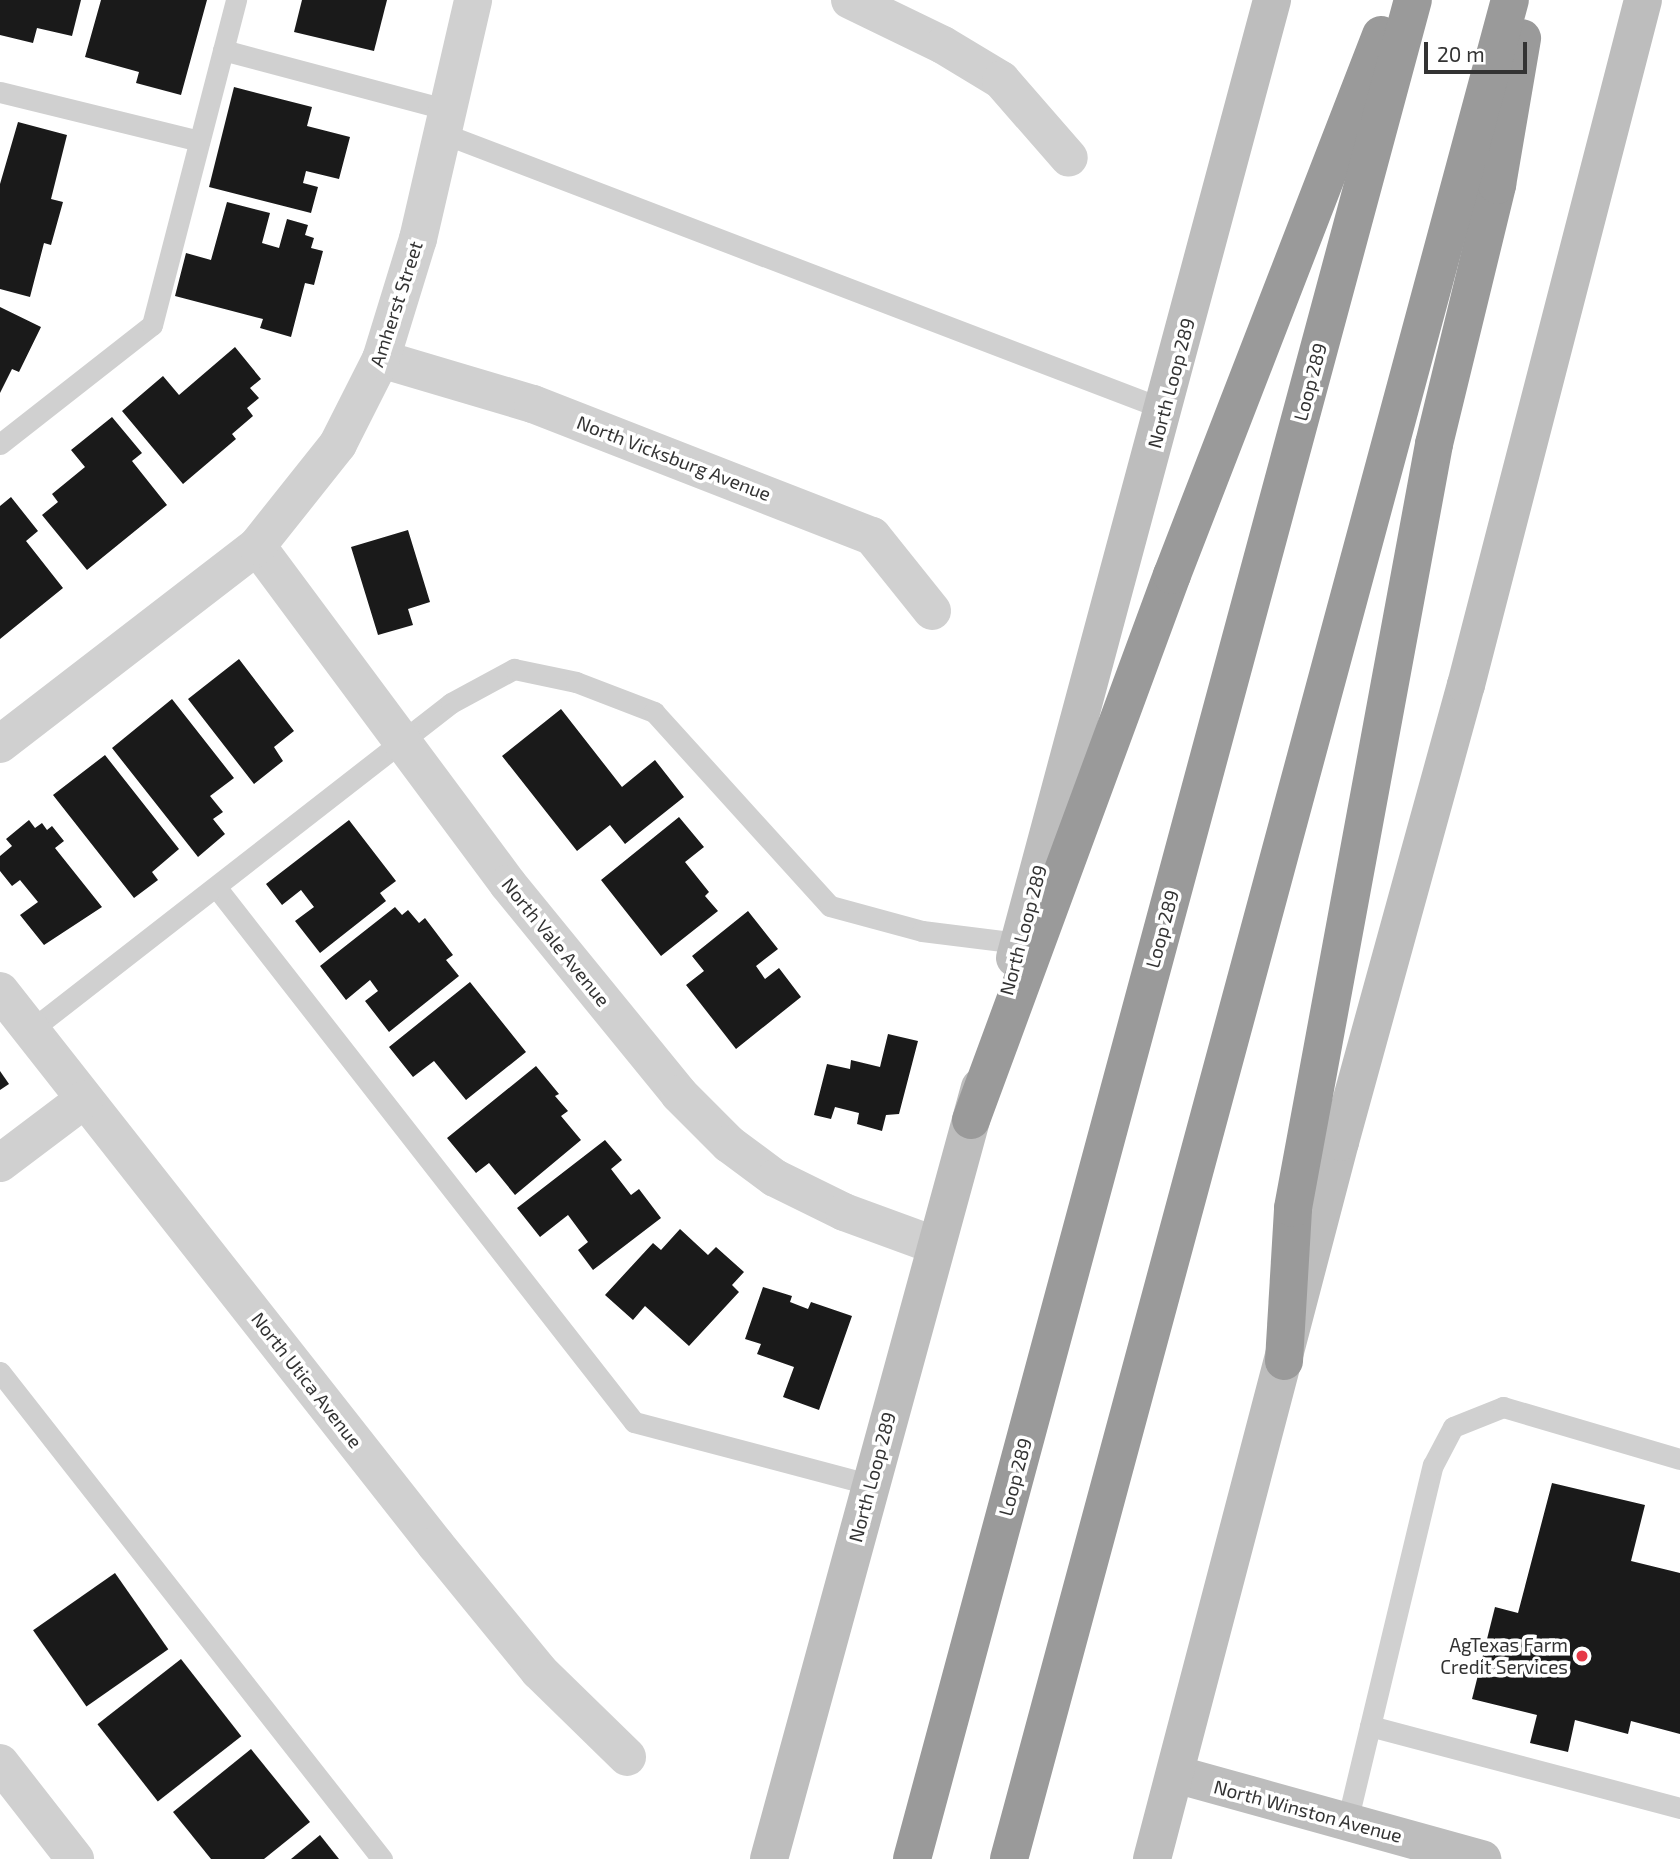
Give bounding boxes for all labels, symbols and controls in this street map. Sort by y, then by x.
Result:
scale bar [1428,28,1531,72]
text: 20 m [1437,41,1485,66]
street label: Amherst Street [365,238,427,370]
street label: North Loop 289 [1143,315,1199,451]
street label: Loop 289 [1289,341,1331,423]
street label: North Vicksburg Avenue [573,410,775,506]
street label: North Loop 289 [995,862,1051,998]
street label: North Vale Avenue [497,873,615,1011]
street label: Loop 289 [1141,888,1183,970]
street label: North Utica Avenue [247,1307,367,1453]
street label: North Loop 289 [844,1409,900,1545]
street label: Loop 289 [994,1436,1036,1518]
place label: AgTexas Farm Credit Services [1440,1634,1568,1678]
marker: AgTexas Farm Credit Services [1574,1648,1590,1664]
street label: North Winston Avenue [1211,1775,1405,1847]

